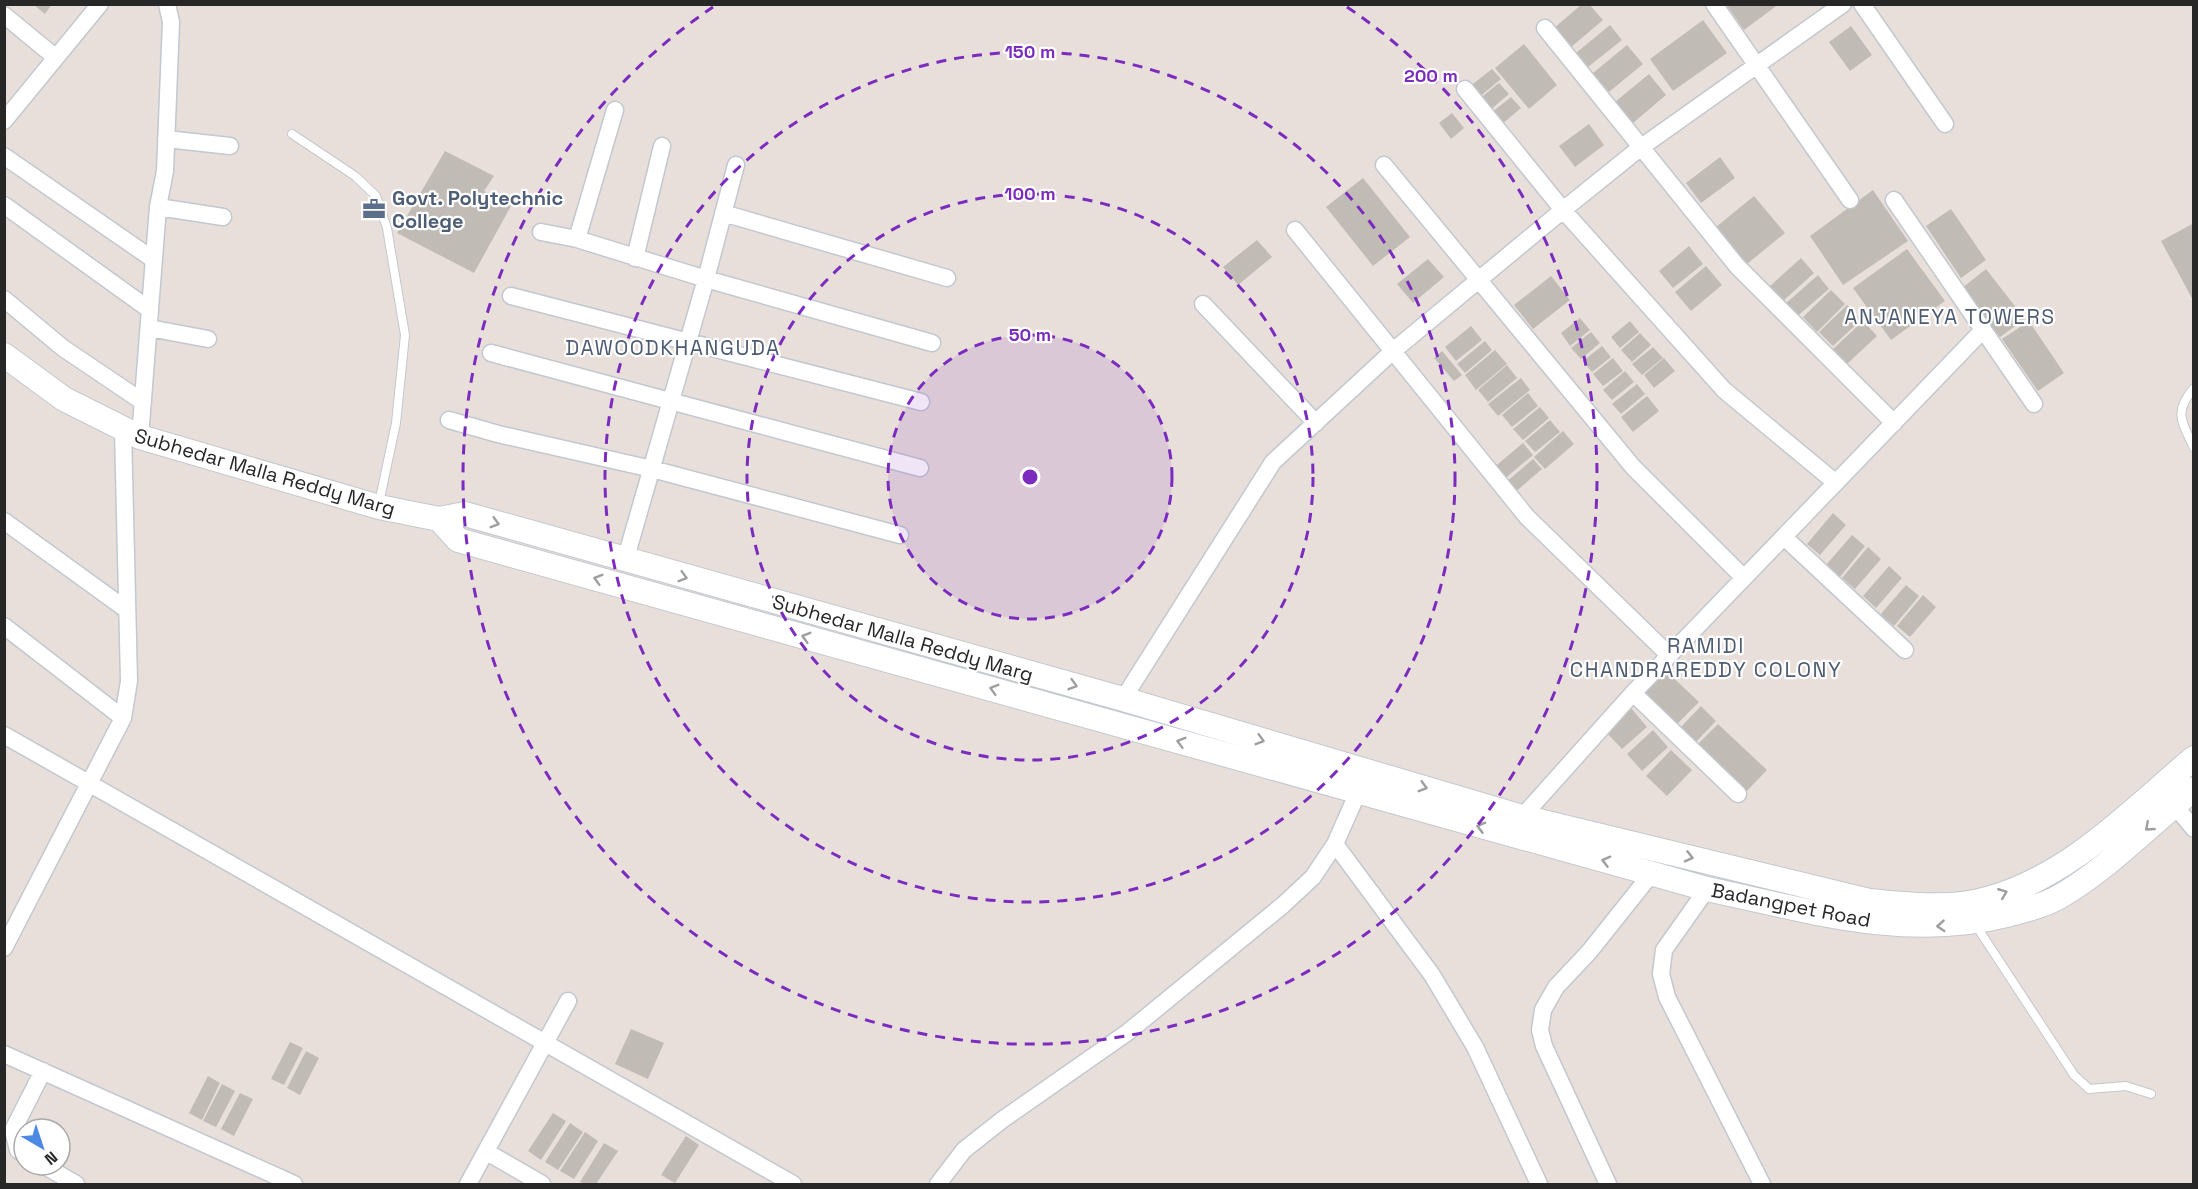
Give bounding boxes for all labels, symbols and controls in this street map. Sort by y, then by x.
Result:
text: 150 m [1005,40,1055,63]
text: 200 m [1404,64,1458,87]
text: 100 m [1004,182,1056,205]
place label: Govt. Polytechnic College [392,185,563,234]
office icon: Govt. Polytechnic College [361,196,387,222]
district label: ANJANEYA TOWERS [1844,303,2056,330]
text: 50 m [1009,323,1051,346]
district label: DAWOODKHANGUDA [565,334,781,361]
street label: Subhedar Malla Reddy Marg [132,422,398,522]
centre of rings [1020,467,1040,487]
one-way arrow [489,516,500,528]
one-way arrow [678,569,688,582]
one-way arrow [593,574,604,586]
street label: Subhedar Malla Reddy Marg [770,588,1036,688]
one-way arrow [801,632,812,644]
district label: RAMIDI CHANDRAREDDY COLONY [1570,632,1842,683]
one-way arrow [1067,678,1078,690]
one-way arrow [989,684,1000,696]
one-way arrow [1254,733,1265,745]
one-way arrow [1177,737,1187,749]
one-way arrow [1417,780,1428,792]
one-way arrow [2145,820,2156,831]
one-way arrow [1476,822,1486,834]
one-way arrow [1683,850,1693,863]
one-way arrow [1602,855,1612,868]
street label: Badangpet Road [1709,877,1873,933]
one-way arrow [1997,888,2007,901]
one-way arrow [1936,919,1945,932]
north arrow [12,1117,72,1177]
text: N [40,1147,62,1170]

